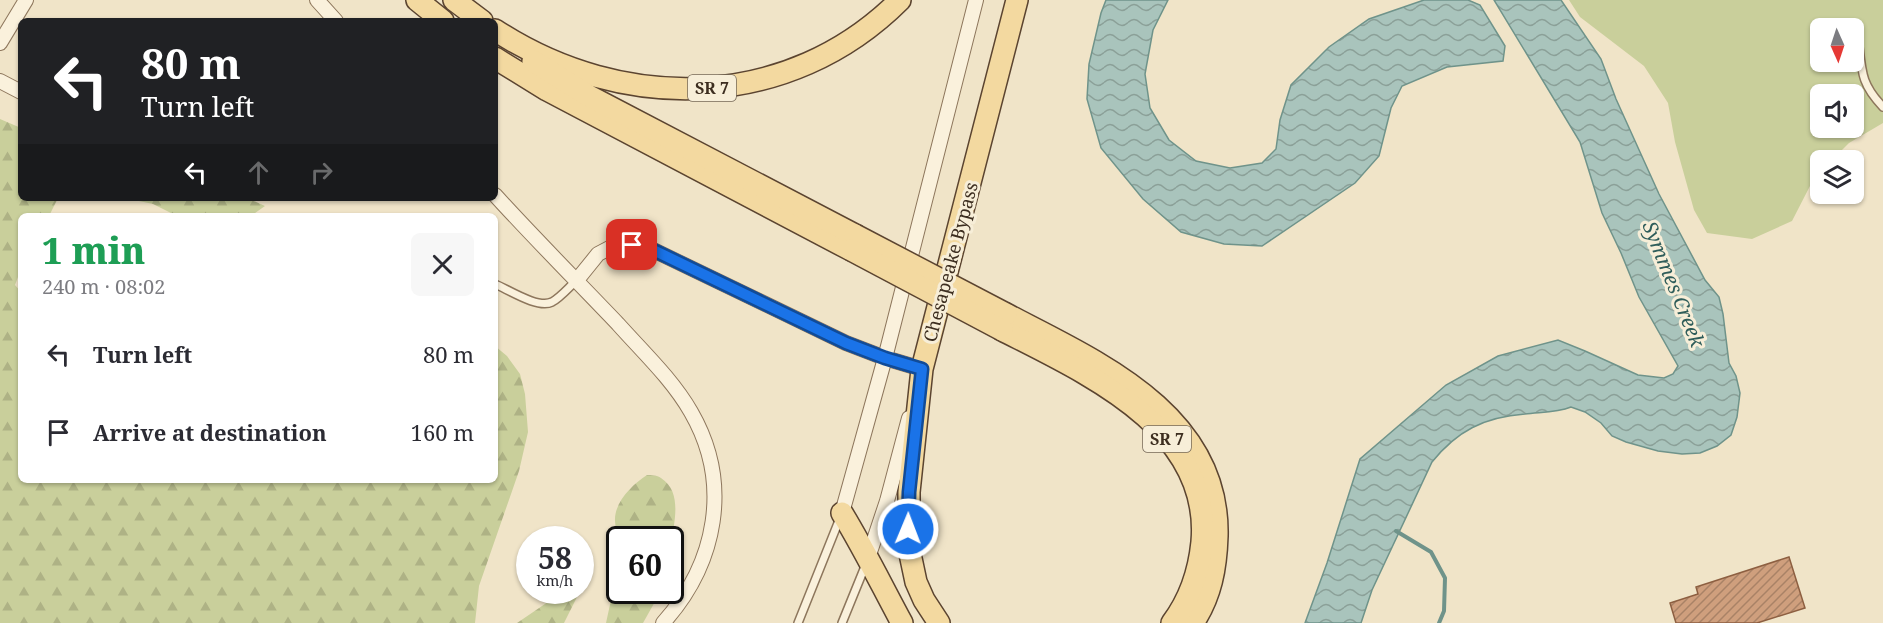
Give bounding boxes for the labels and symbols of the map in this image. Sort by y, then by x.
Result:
north arrow [1810,18,1864,72]
road number: SR 7 [688,75,736,101]
street label: Chesapeake Bypass [917,179,983,345]
water label: Symmes Creek [1636,217,1712,352]
pin [606,219,657,270]
road number: SR 7 [1143,426,1191,452]
position arrow [876,497,940,561]
speed limit sign: 60 [606,526,684,604]

